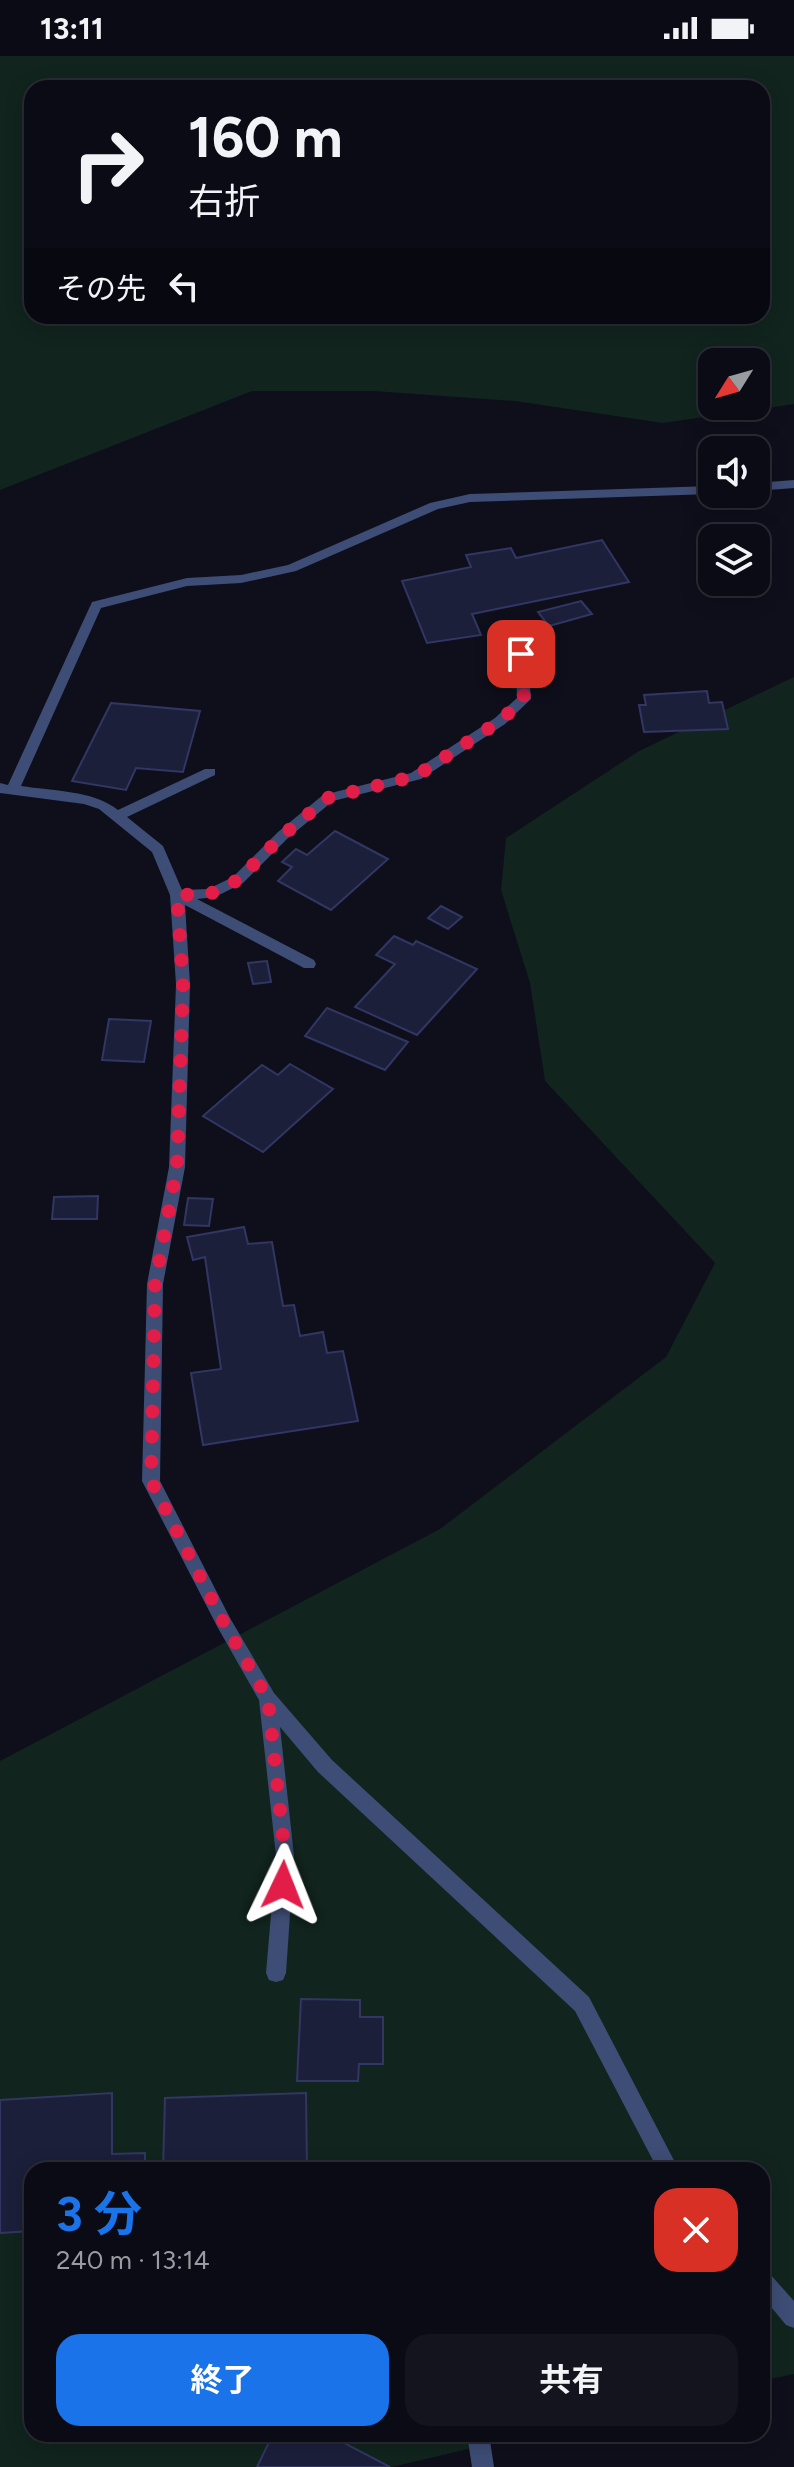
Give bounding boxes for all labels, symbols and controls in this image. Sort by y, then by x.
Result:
text: 13:11 [40,10,104,47]
text: 160 m [188,104,343,171]
icon: right [56,112,160,216]
text: 右折 [188,180,260,223]
icon: left [162,264,206,308]
text: その先 [56,270,146,307]
north arrow [698,348,770,420]
map controls [698,348,770,596]
button: sound [698,436,770,508]
button: layers [698,524,770,596]
pin [487,620,555,688]
icon: arrive [499,632,543,676]
position arrow [241,1843,325,1927]
text: 3 分 [56,2185,142,2243]
button: close [654,2188,738,2272]
text: 240 m · 13:14 [56,2244,210,2276]
button: 終了 [56,2334,389,2426]
button: 共有 [405,2334,738,2426]

